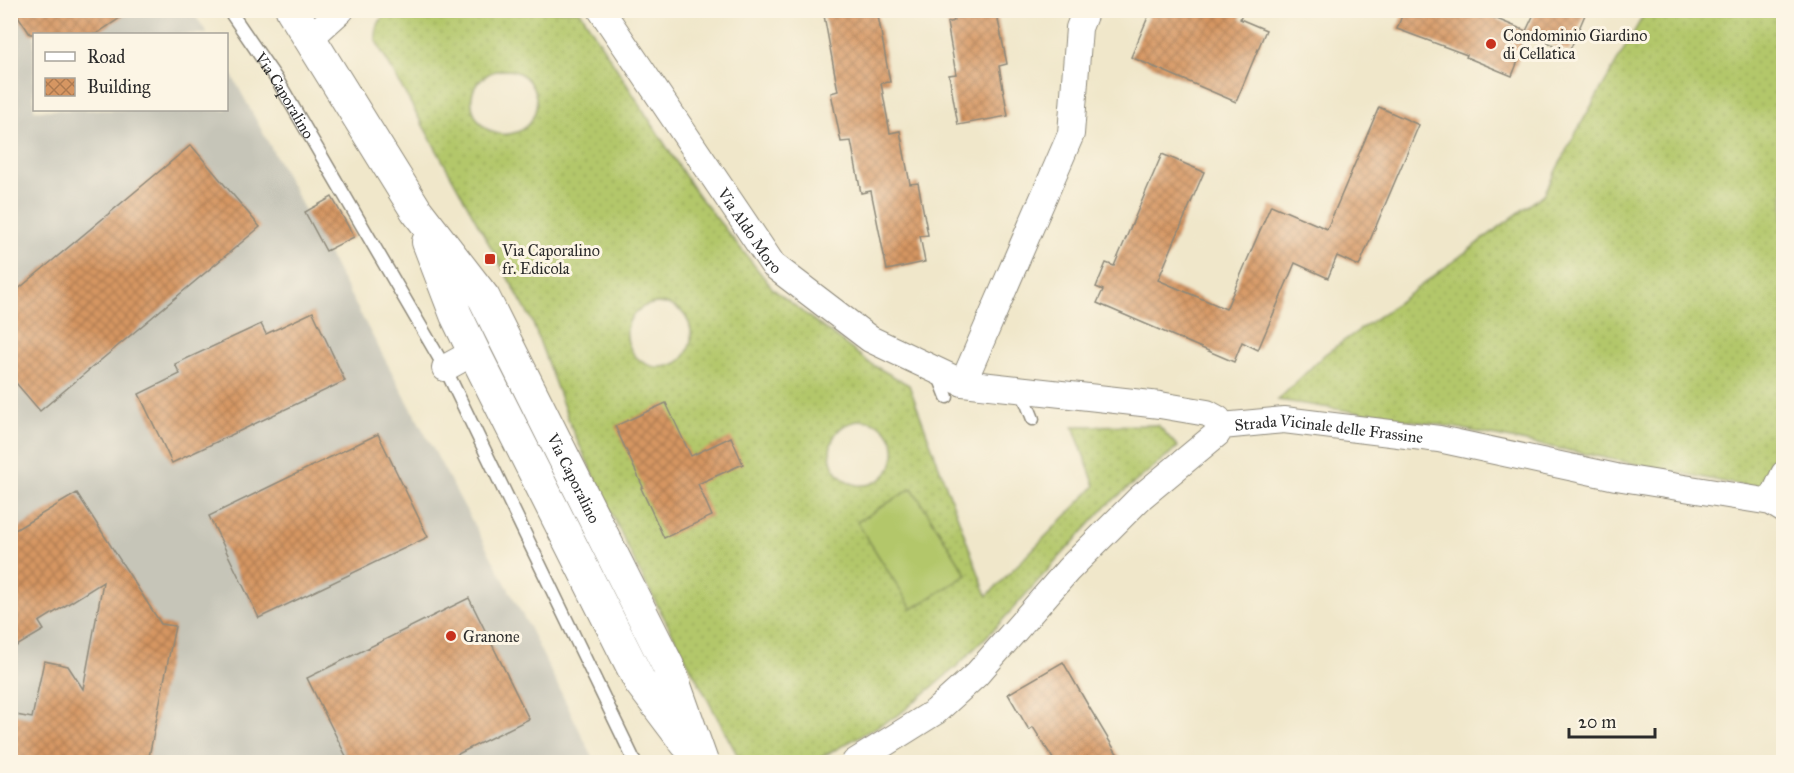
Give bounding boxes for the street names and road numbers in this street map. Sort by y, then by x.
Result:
street label: Via Caporalino [251,48,319,142]
street label: Via Aldo Moro [714,183,785,277]
street label: Strada Vicinale delle Frassine [1233,410,1425,447]
street label: Via Caporalino [543,429,604,526]

